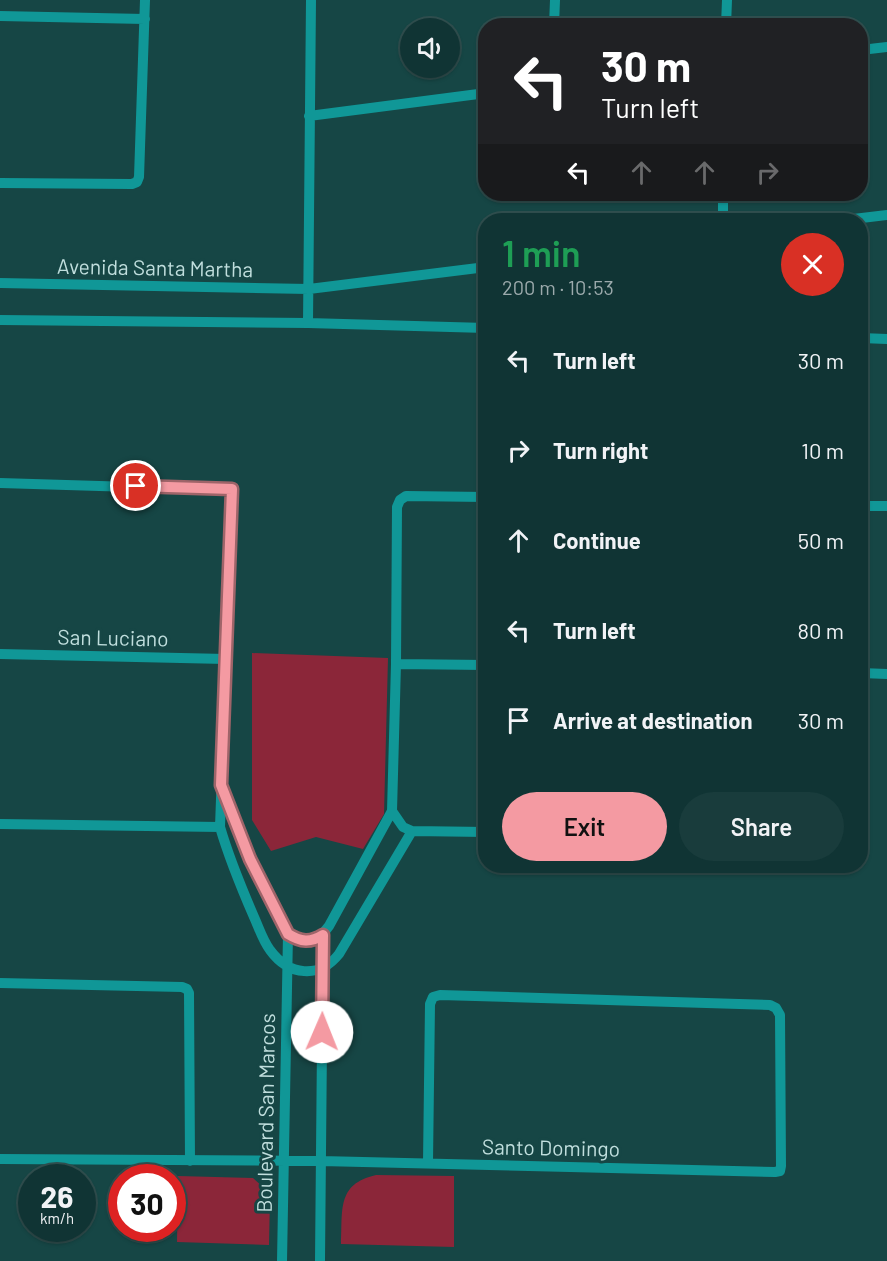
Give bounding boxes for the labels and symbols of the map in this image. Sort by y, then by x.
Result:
street label: Avenida Santa Martha [57,253,253,281]
pin [110,460,161,511]
street label: San Luciano [57,624,169,650]
position arrow [290,1000,354,1064]
street label: Boulevard San Marcos [251,1013,279,1213]
street label: Santo Domingo [482,1133,620,1161]
speed limit sign: 30 [108,1164,186,1242]

